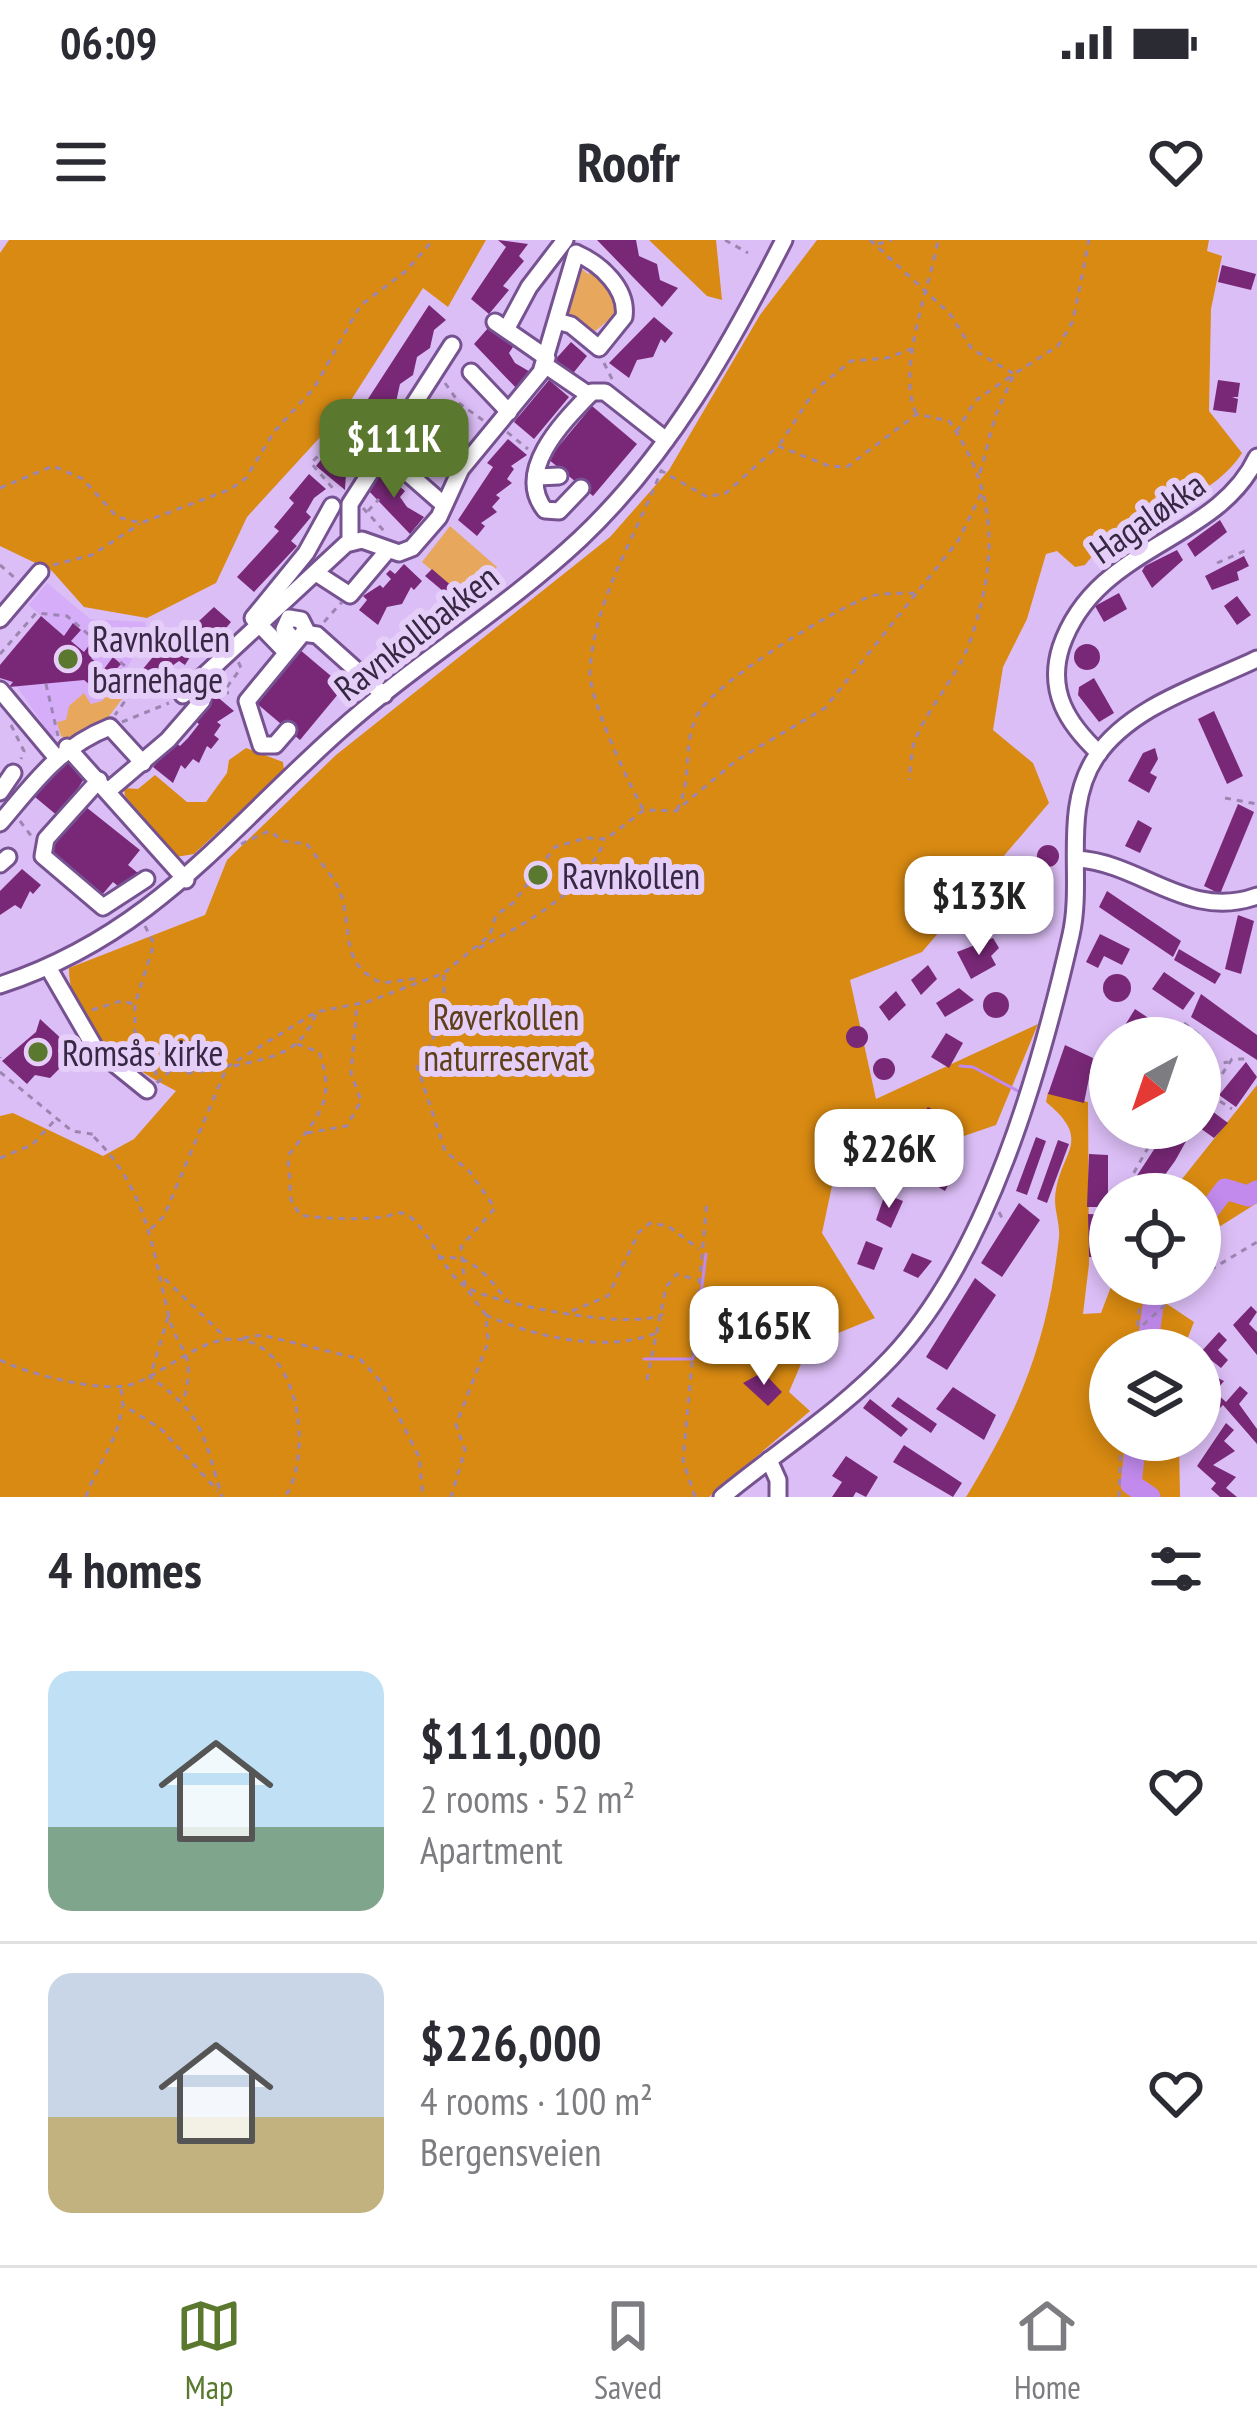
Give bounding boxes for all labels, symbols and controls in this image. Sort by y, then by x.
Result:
text: 06:09 [60,13,157,71]
text: Roofr [577,127,680,197]
icon: menu [48,129,114,195]
icon: heart [1143,129,1209,195]
pin: $111K [310,399,478,501]
text: $111K [347,412,441,463]
street label: Hagaløkka [1080,460,1214,574]
street label: Ravnkollbakken [324,553,508,711]
place label: Ravnkollen barnehage [92,615,230,703]
marker: Ravnkollen barnehage [55,646,81,672]
place label: Ravnkollen [562,852,700,899]
pin: $133K [895,856,1063,958]
marker: Ravnkollen [525,862,551,888]
text: $133K [932,869,1026,920]
park label: Røverkollen naturreservat [423,993,589,1081]
north arrow [1089,1017,1221,1149]
map controls [1089,1017,1221,1461]
place label: Romsås kirke [62,1029,223,1076]
marker: Romsås kirke [25,1039,51,1065]
pin: $226K [805,1109,973,1211]
text: $226K [842,1122,936,1173]
button: locate [1089,1173,1221,1305]
pin: $165K [680,1286,848,1388]
text: $165K [717,1299,811,1350]
button: layers [1089,1329,1221,1461]
text: 4 homes [48,1536,202,1602]
icon: filters [1143,1536,1209,1602]
text: $111,000 [420,1707,602,1773]
icon: home [144,1719,288,1863]
icon: heart [1143,1758,1209,1824]
text: 2 rooms · 52 m² [420,1773,635,1824]
text: Apartment [420,1824,563,1875]
text: $226,000 [420,2009,602,2075]
icon: home [144,2021,288,2165]
icon: heart [1143,2060,1209,2126]
text: 4 rooms · 100 m² [420,2075,653,2126]
text: Bergensveien [420,2126,601,2177]
tab: Map [176,2293,242,2408]
tab: Saved [594,2293,662,2408]
tab: Home [1014,2293,1081,2408]

